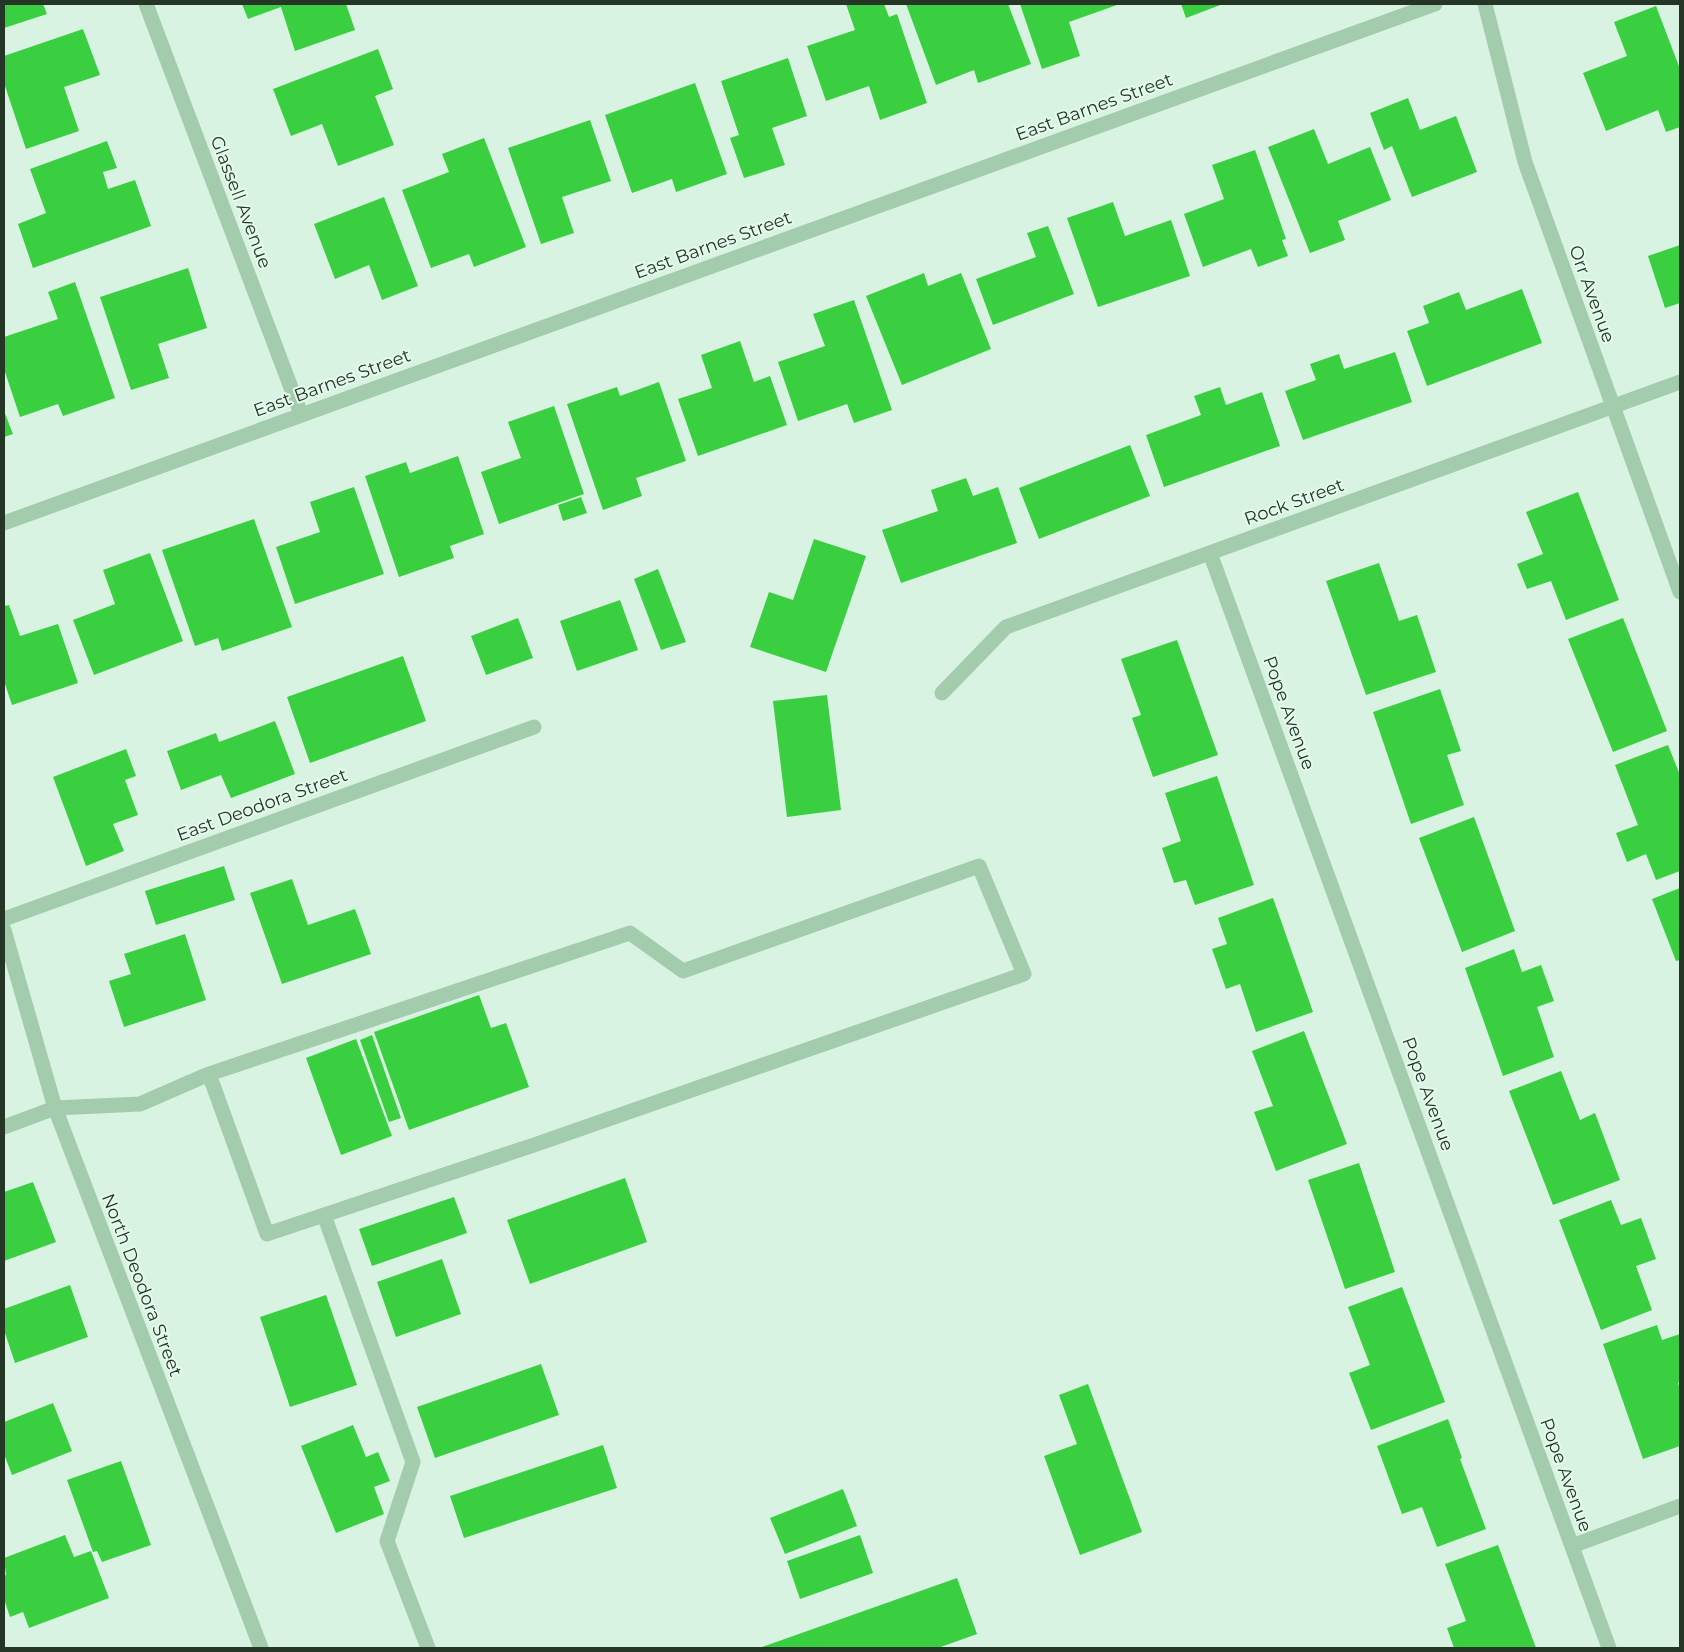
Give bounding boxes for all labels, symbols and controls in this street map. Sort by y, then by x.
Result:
street label: East Barnes Street [1012,68,1176,146]
street label: Glassell Avenue [206,133,276,271]
street label: East Barnes Street [631,206,795,284]
street label: Orr Avenue [1564,242,1620,346]
street label: East Barnes Street [250,344,414,422]
street label: Rock Street [1241,474,1347,530]
street label: Pope Avenue [1258,653,1320,773]
street label: East Deodora Street [174,764,350,846]
street label: Pope Avenue [1397,1034,1459,1154]
street label: North Deodora Street [97,1190,187,1380]
street label: Pope Avenue [1535,1415,1597,1535]

